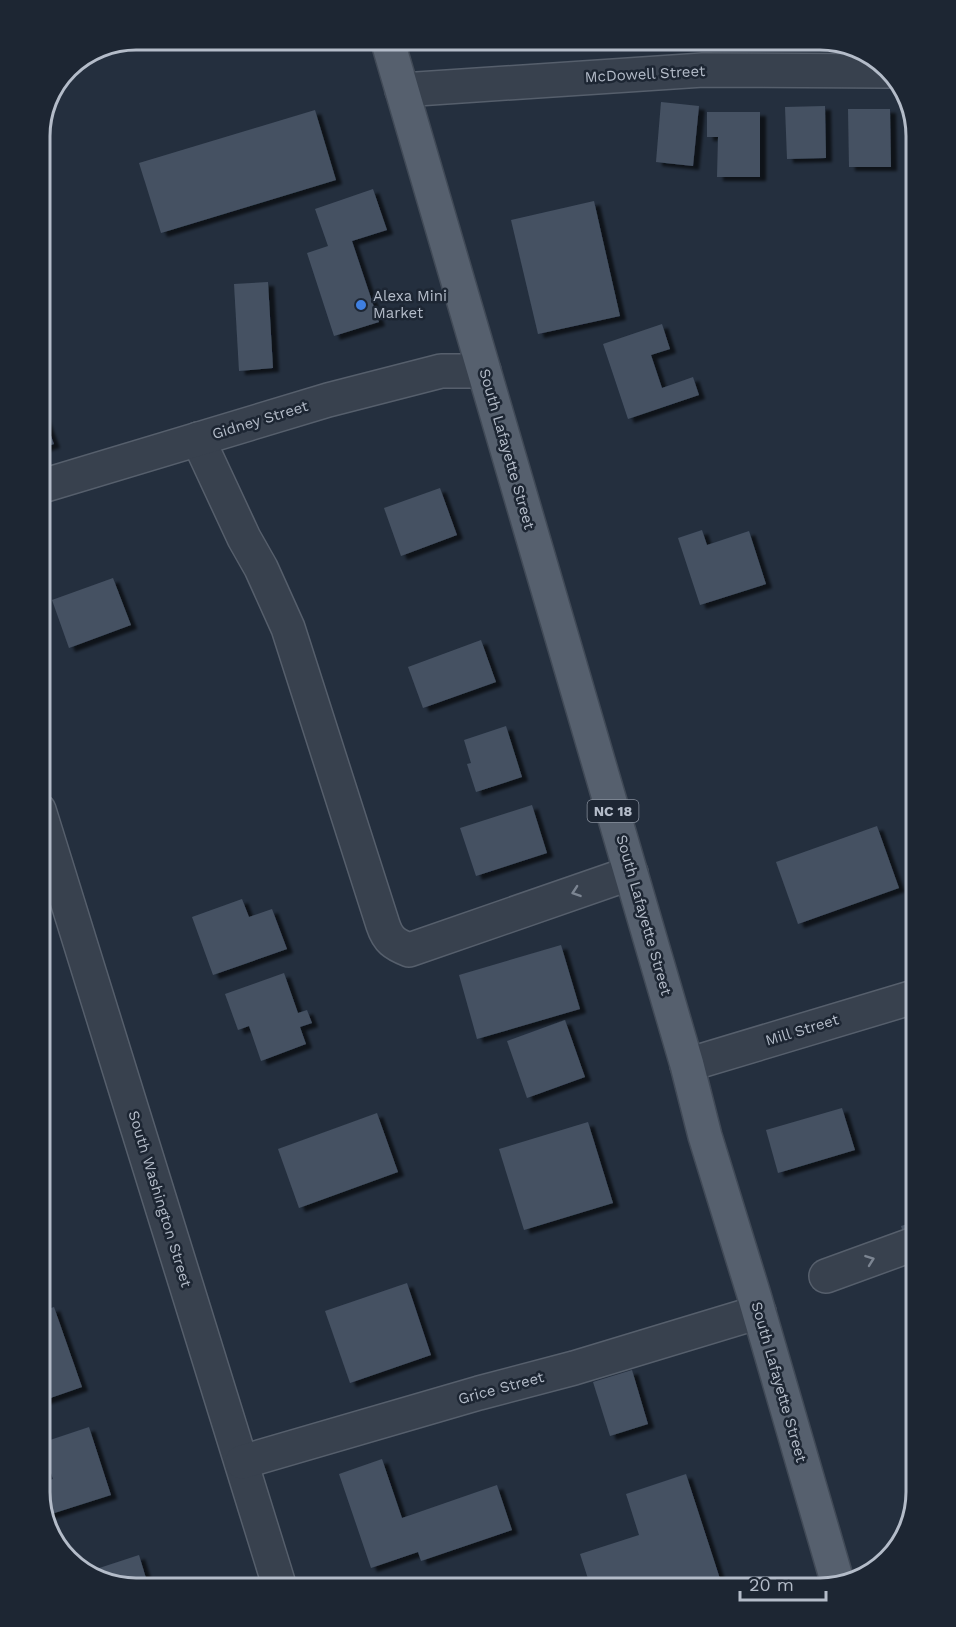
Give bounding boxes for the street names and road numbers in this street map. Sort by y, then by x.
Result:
street label: McDowell Street [584,62,706,86]
street label: South Lafayette Street [475,367,539,532]
street label: Gidney Street [210,397,311,443]
road number: NC 18 [588,800,638,822]
street label: South Lafayette Street [612,833,676,998]
street label: Mill Street [763,1010,842,1050]
street label: South Washington Street [125,1108,196,1290]
street label: South Lafayette Street [747,1300,811,1465]
street label: Grice Street [456,1368,547,1408]

